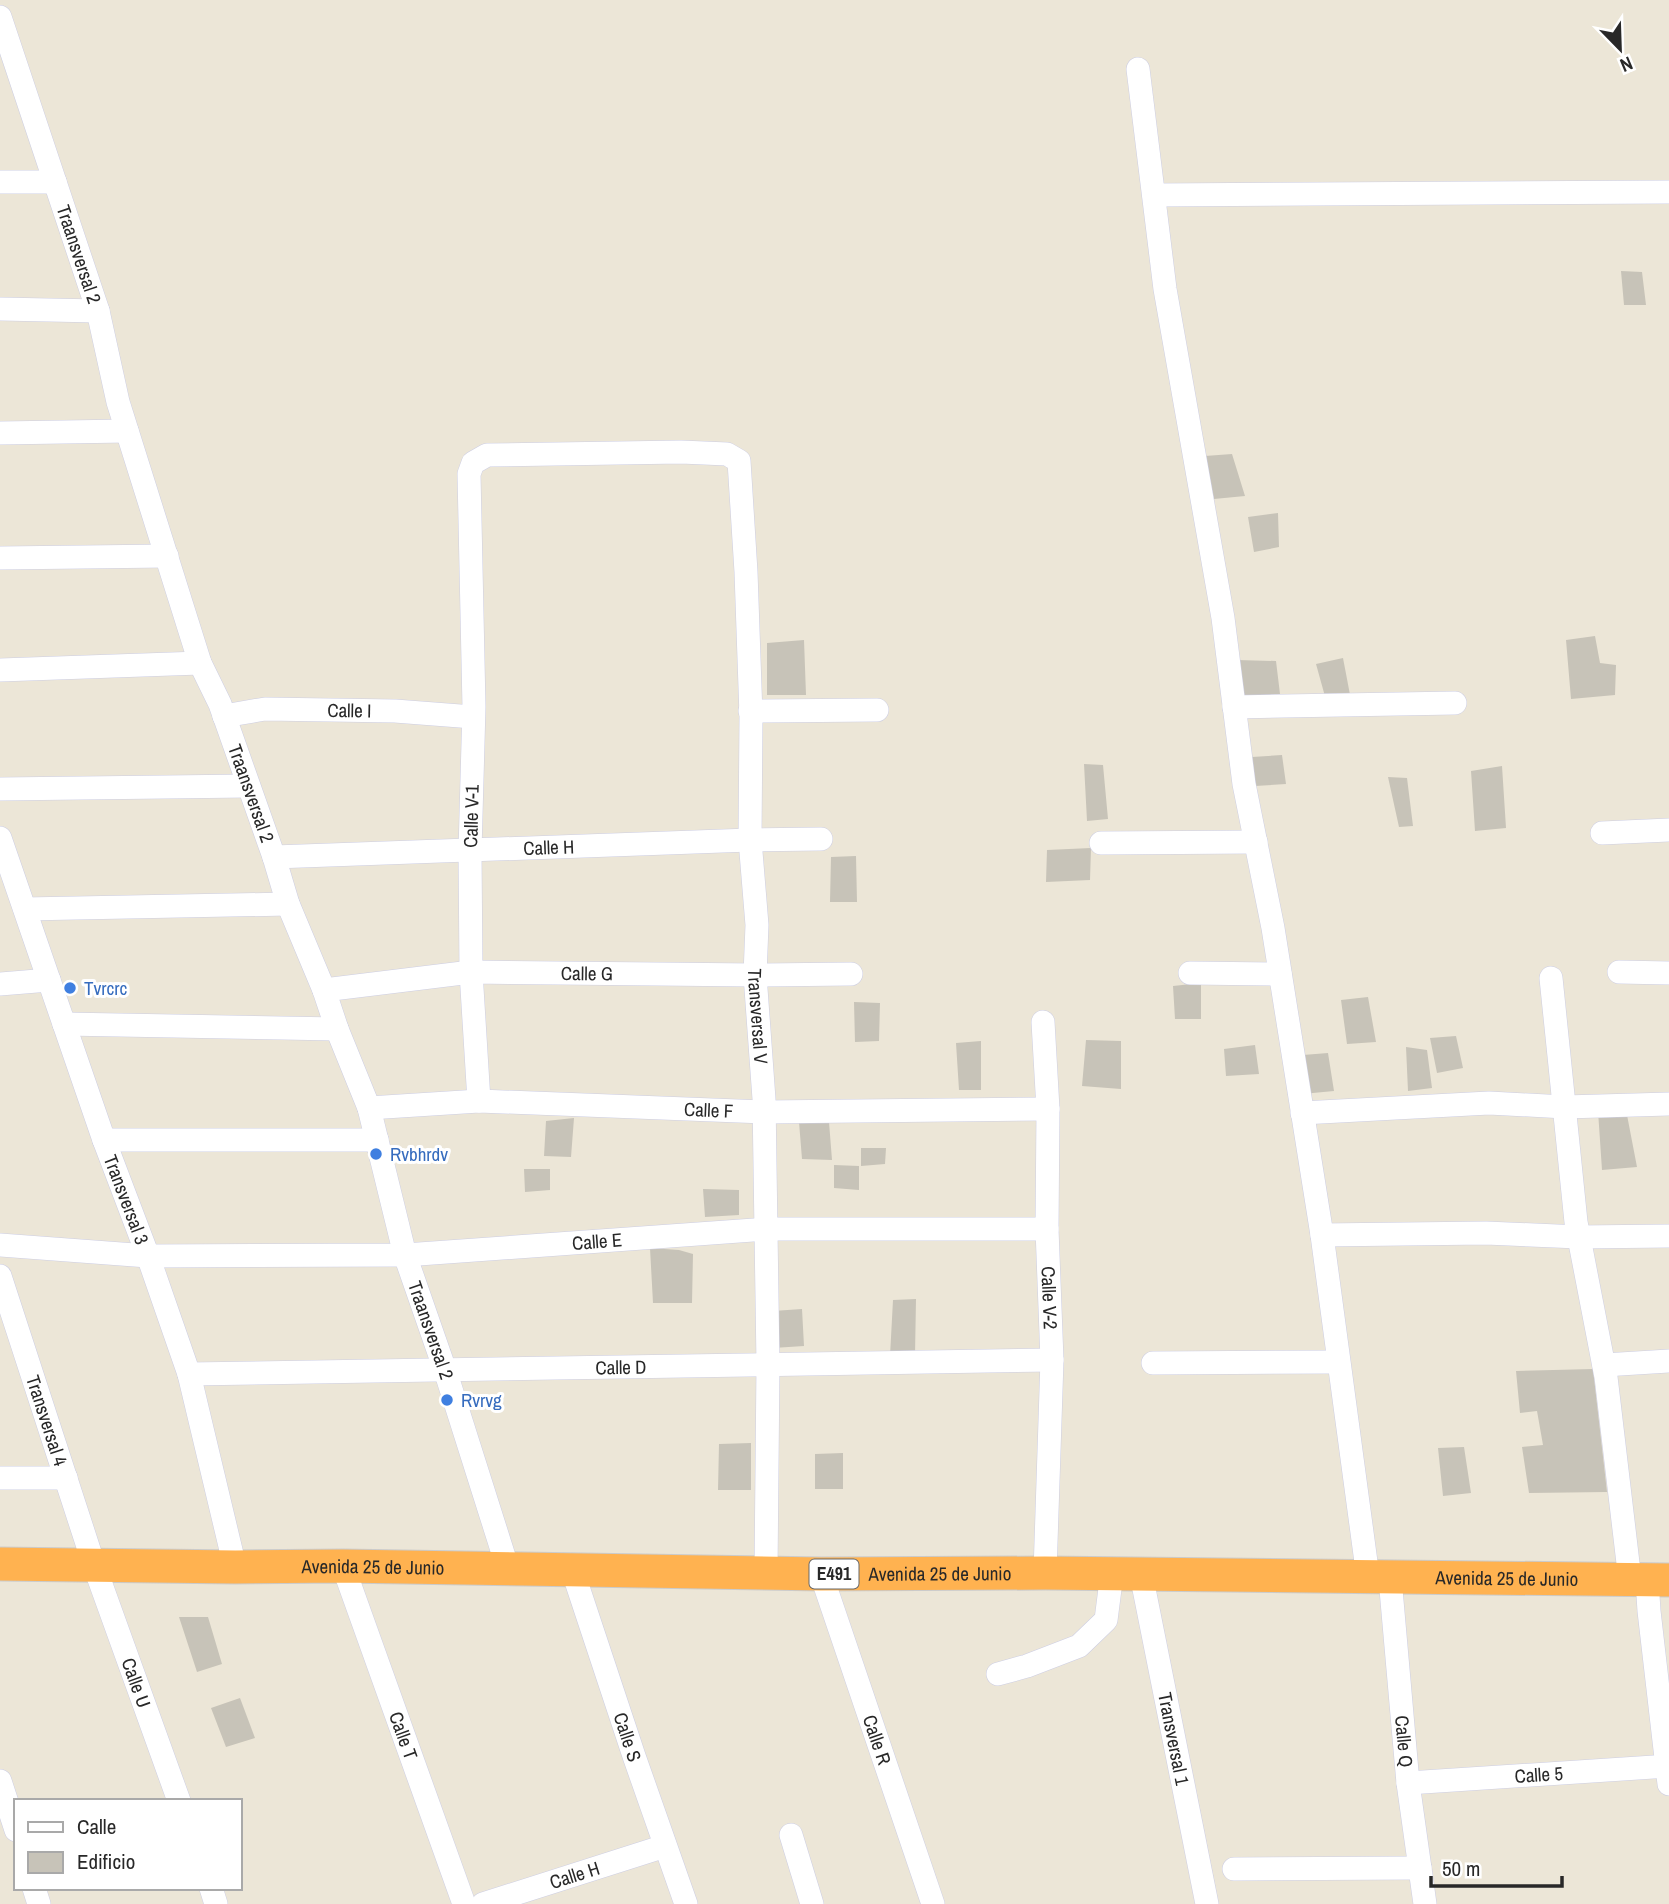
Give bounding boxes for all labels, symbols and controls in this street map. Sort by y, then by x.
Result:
north arrow [1585,14,1655,84]
text: N [1616,50,1637,79]
street label: Traansversal 2 [51,201,108,307]
street label: Calle I [327,697,372,724]
street label: Traansversal 2 [222,741,281,846]
street label: Calle V-1 [457,784,485,848]
street label: Calle H [523,833,575,861]
street label: Calle G [561,960,613,986]
street label: Transversal V [742,968,774,1065]
place label: Tvrcrc [84,975,127,1001]
marker: Tvrcrc [62,980,78,996]
street label: Calle F [683,1096,734,1124]
place label: Rvbhrdv [390,1141,448,1167]
marker: Rvbhrdv [368,1146,384,1162]
street label: Transversal 3 [98,1151,155,1248]
street label: Calle E [571,1226,623,1256]
street label: Calle V-2 [1035,1266,1064,1330]
street label: Traansversal 2 [402,1277,460,1383]
street label: Calle D [595,1354,647,1380]
street label: Transversal 4 [20,1372,74,1470]
place label: Rvrvg [461,1387,502,1413]
marker: Rvrvg [439,1392,455,1408]
street label: Avenida 25 de Junio [300,1553,445,1581]
road number: E491 [810,1560,858,1588]
street label: Avenida 25 de Junio [867,1560,1011,1587]
street label: Avenida 25 de Junio [1434,1564,1578,1592]
street label: Calle U [115,1654,157,1711]
street label: Transversal 1 [1152,1690,1196,1788]
street label: Calle T [383,1708,424,1763]
street label: Calle S [607,1709,648,1765]
street label: Calle R [857,1711,898,1768]
street label: Calle Q [1389,1714,1420,1768]
street label: Calle 5 [1514,1760,1564,1789]
legend [14,1799,242,1890]
text: Calle [77,1812,116,1841]
scale bar [1431,1844,1562,1888]
text: Edificio [77,1847,135,1876]
text: 50 m [1442,1854,1480,1883]
street label: Calle H [546,1855,603,1895]

